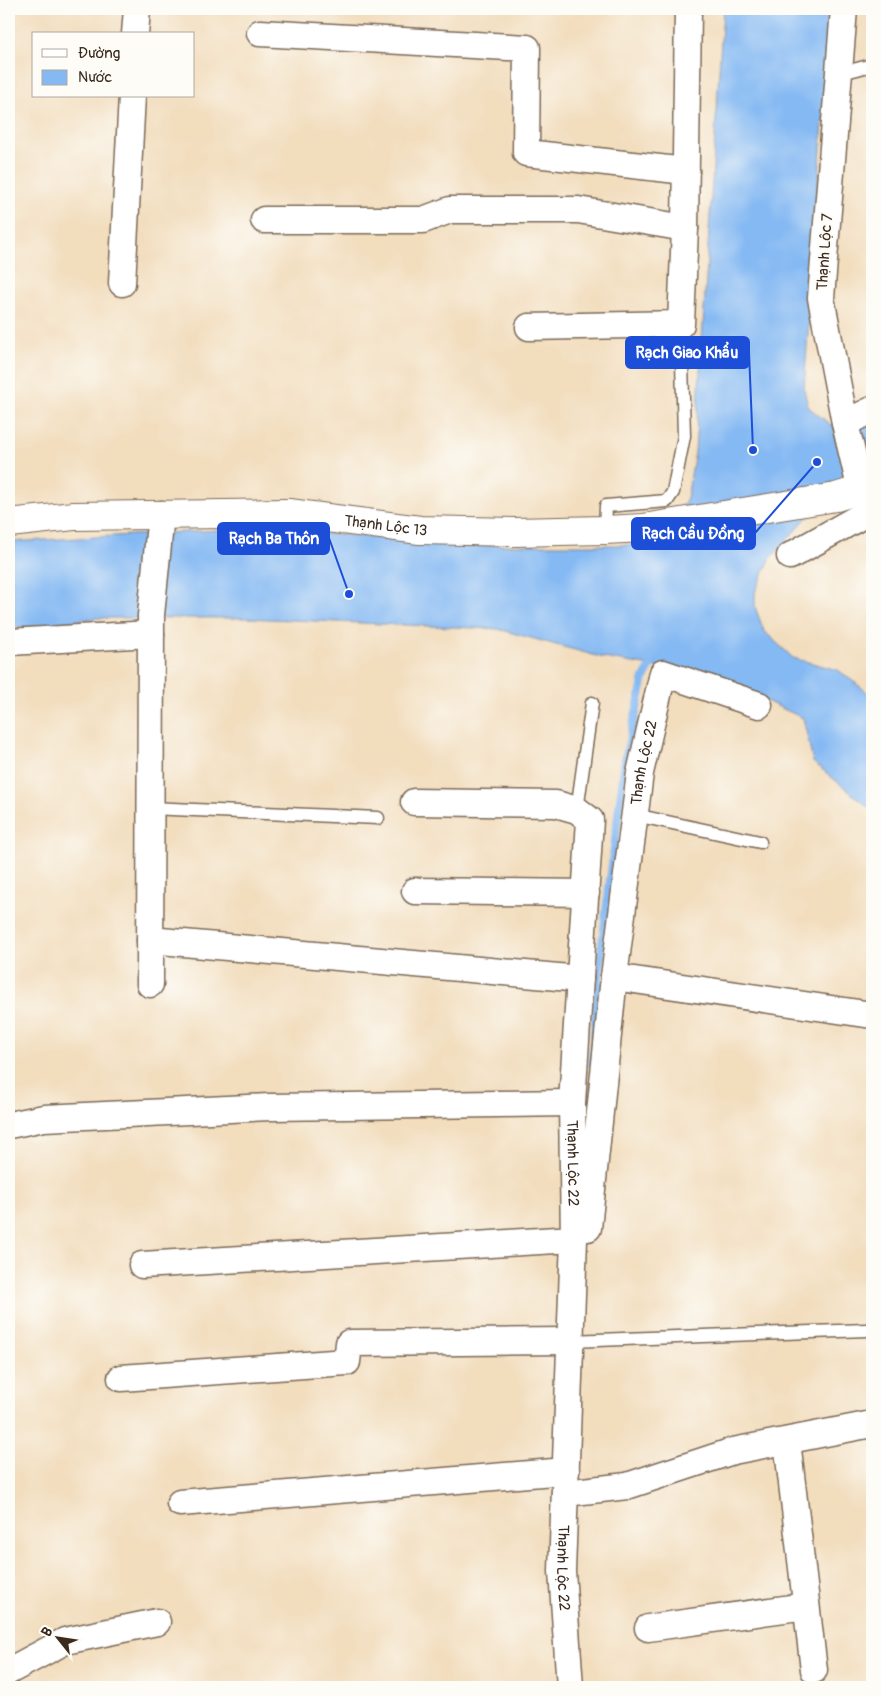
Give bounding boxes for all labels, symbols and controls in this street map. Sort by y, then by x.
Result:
legend [32,32,195,98]
text: Đường [78,44,120,63]
text: Nước [78,68,112,87]
street label: Thạnh Lộc 7 [813,213,837,291]
callout: Rạch Giao Khẩu [626,337,749,368]
text: Rạch Giao Khẩu [636,341,738,363]
street label: Thạnh Lộc 13 [343,511,427,540]
callout: Rạch Cầu Đồng [632,518,755,549]
text: Rạch Cầu Đồng [642,522,744,544]
callout: Rạch Ba Thôn [218,523,329,554]
text: Rạch Ba Thôn [229,529,319,549]
street label: Thạnh Lộc 22 [627,718,661,806]
street label: Thạnh Lộc 22 [563,1120,583,1206]
street label: Thạnh Lộc 22 [552,1525,574,1612]
north arrow [32,1614,82,1664]
text: B [38,1624,57,1639]

